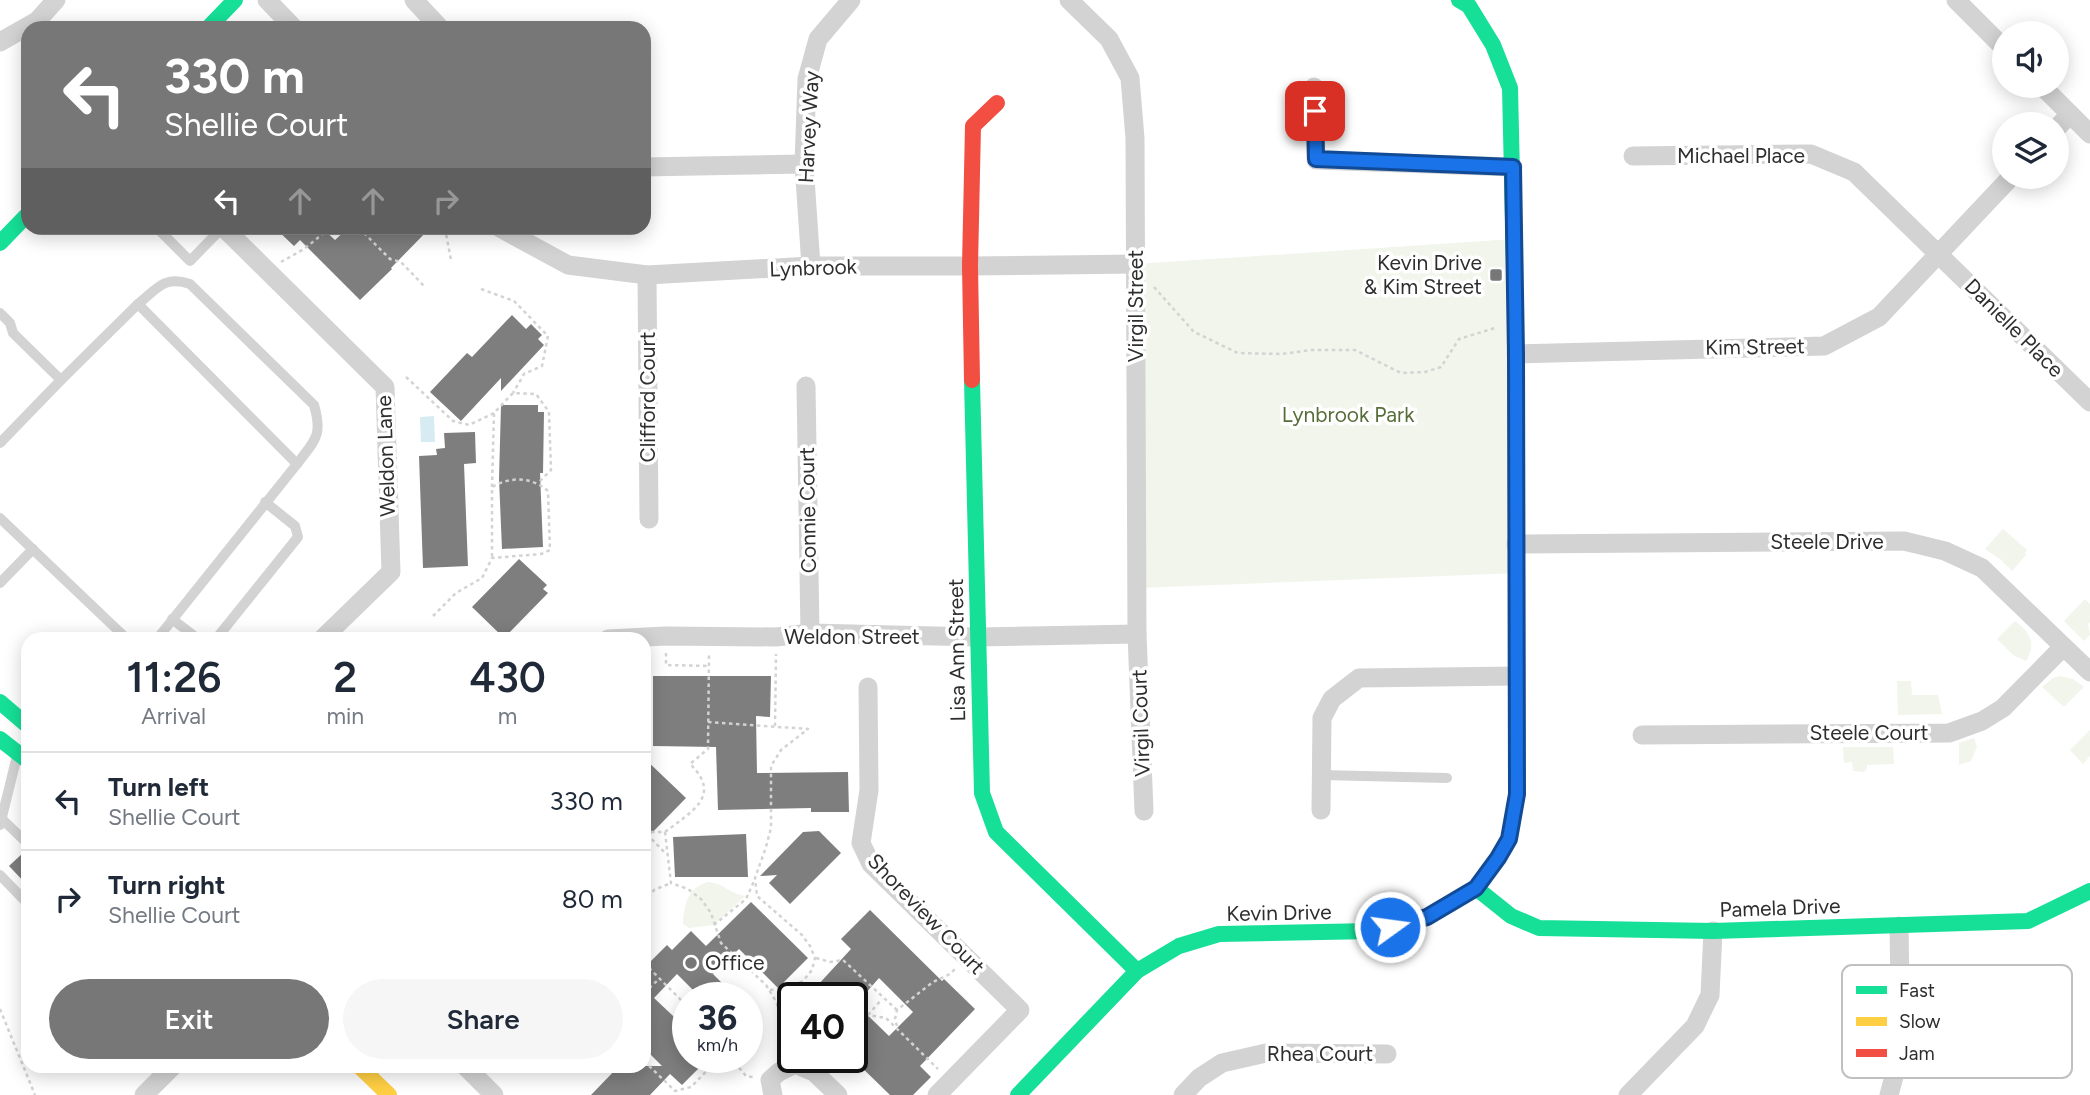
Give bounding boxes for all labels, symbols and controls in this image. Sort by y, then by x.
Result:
map controls [1992,21,2069,189]
button: sound [1992,21,2069,98]
text: 330 m [164,46,305,105]
icon: left [49,49,140,140]
street label: Harvey Way [793,70,824,184]
pin [1285,81,1345,141]
icon: arrive [1296,92,1334,130]
text: Shellie Court [164,106,348,144]
button: layers [1992,112,2069,189]
street label: Michael Place [1677,143,1805,168]
icon: left [208,182,246,220]
icon: ahead [281,182,319,220]
icon: ahead [354,182,392,220]
icon: right [427,182,465,220]
street label: Virgil Street [1123,250,1148,362]
place label: Kevin Drive & Kim Street [1364,250,1482,299]
street label: Lynbrook [769,253,858,282]
marker: Kevin Drive & Kim Street [1488,267,1504,283]
street label: Danielle Place [1960,273,2069,382]
street label: Clifford Court [635,331,660,462]
street label: Kim Street [1705,333,1805,360]
street label: Weldon Lane [371,395,400,517]
park label: Lynbrook Park [1282,402,1415,427]
street label: Connie Court [794,447,821,573]
street label: Steele Drive [1770,529,1884,554]
street label: Lisa Ann Street [943,578,970,722]
street label: Weldon Street [784,624,920,649]
text: 11:26 [126,652,221,703]
text: 2 [333,652,357,703]
text: 430 [469,652,546,703]
street label: Virgil Court [1126,669,1155,777]
text: Arrival [141,702,206,730]
text: min [326,702,364,730]
text: m [498,702,517,730]
street label: Steele Court [1809,720,1929,745]
text: Turn left [108,771,209,803]
icon: left [49,782,87,820]
text: 330 m [549,785,623,817]
text: Shellie Court [108,803,240,831]
street label: Shoreview Court [863,848,990,979]
text: Turn right [108,869,225,901]
icon: right [49,880,87,918]
text: 80 m [562,883,623,915]
position arrow [1353,890,1427,964]
street label: Pamela Drive [1719,893,1841,922]
street label: Kevin Drive [1226,899,1332,926]
text: Shellie Court [108,901,240,929]
place label: Office [705,950,765,975]
marker: Office [683,955,699,971]
legend [1842,965,2072,1078]
button: Exit [49,979,329,1059]
button: Share [343,979,623,1059]
text: Fast [1899,979,1935,1002]
speed limit sign: 40 [777,982,868,1073]
text: 36 [698,997,737,1039]
text: Slow [1899,1010,1941,1033]
text: km/h [697,1034,738,1056]
street label: Rhea Court [1267,1041,1373,1066]
text: Jam [1899,1042,1935,1065]

